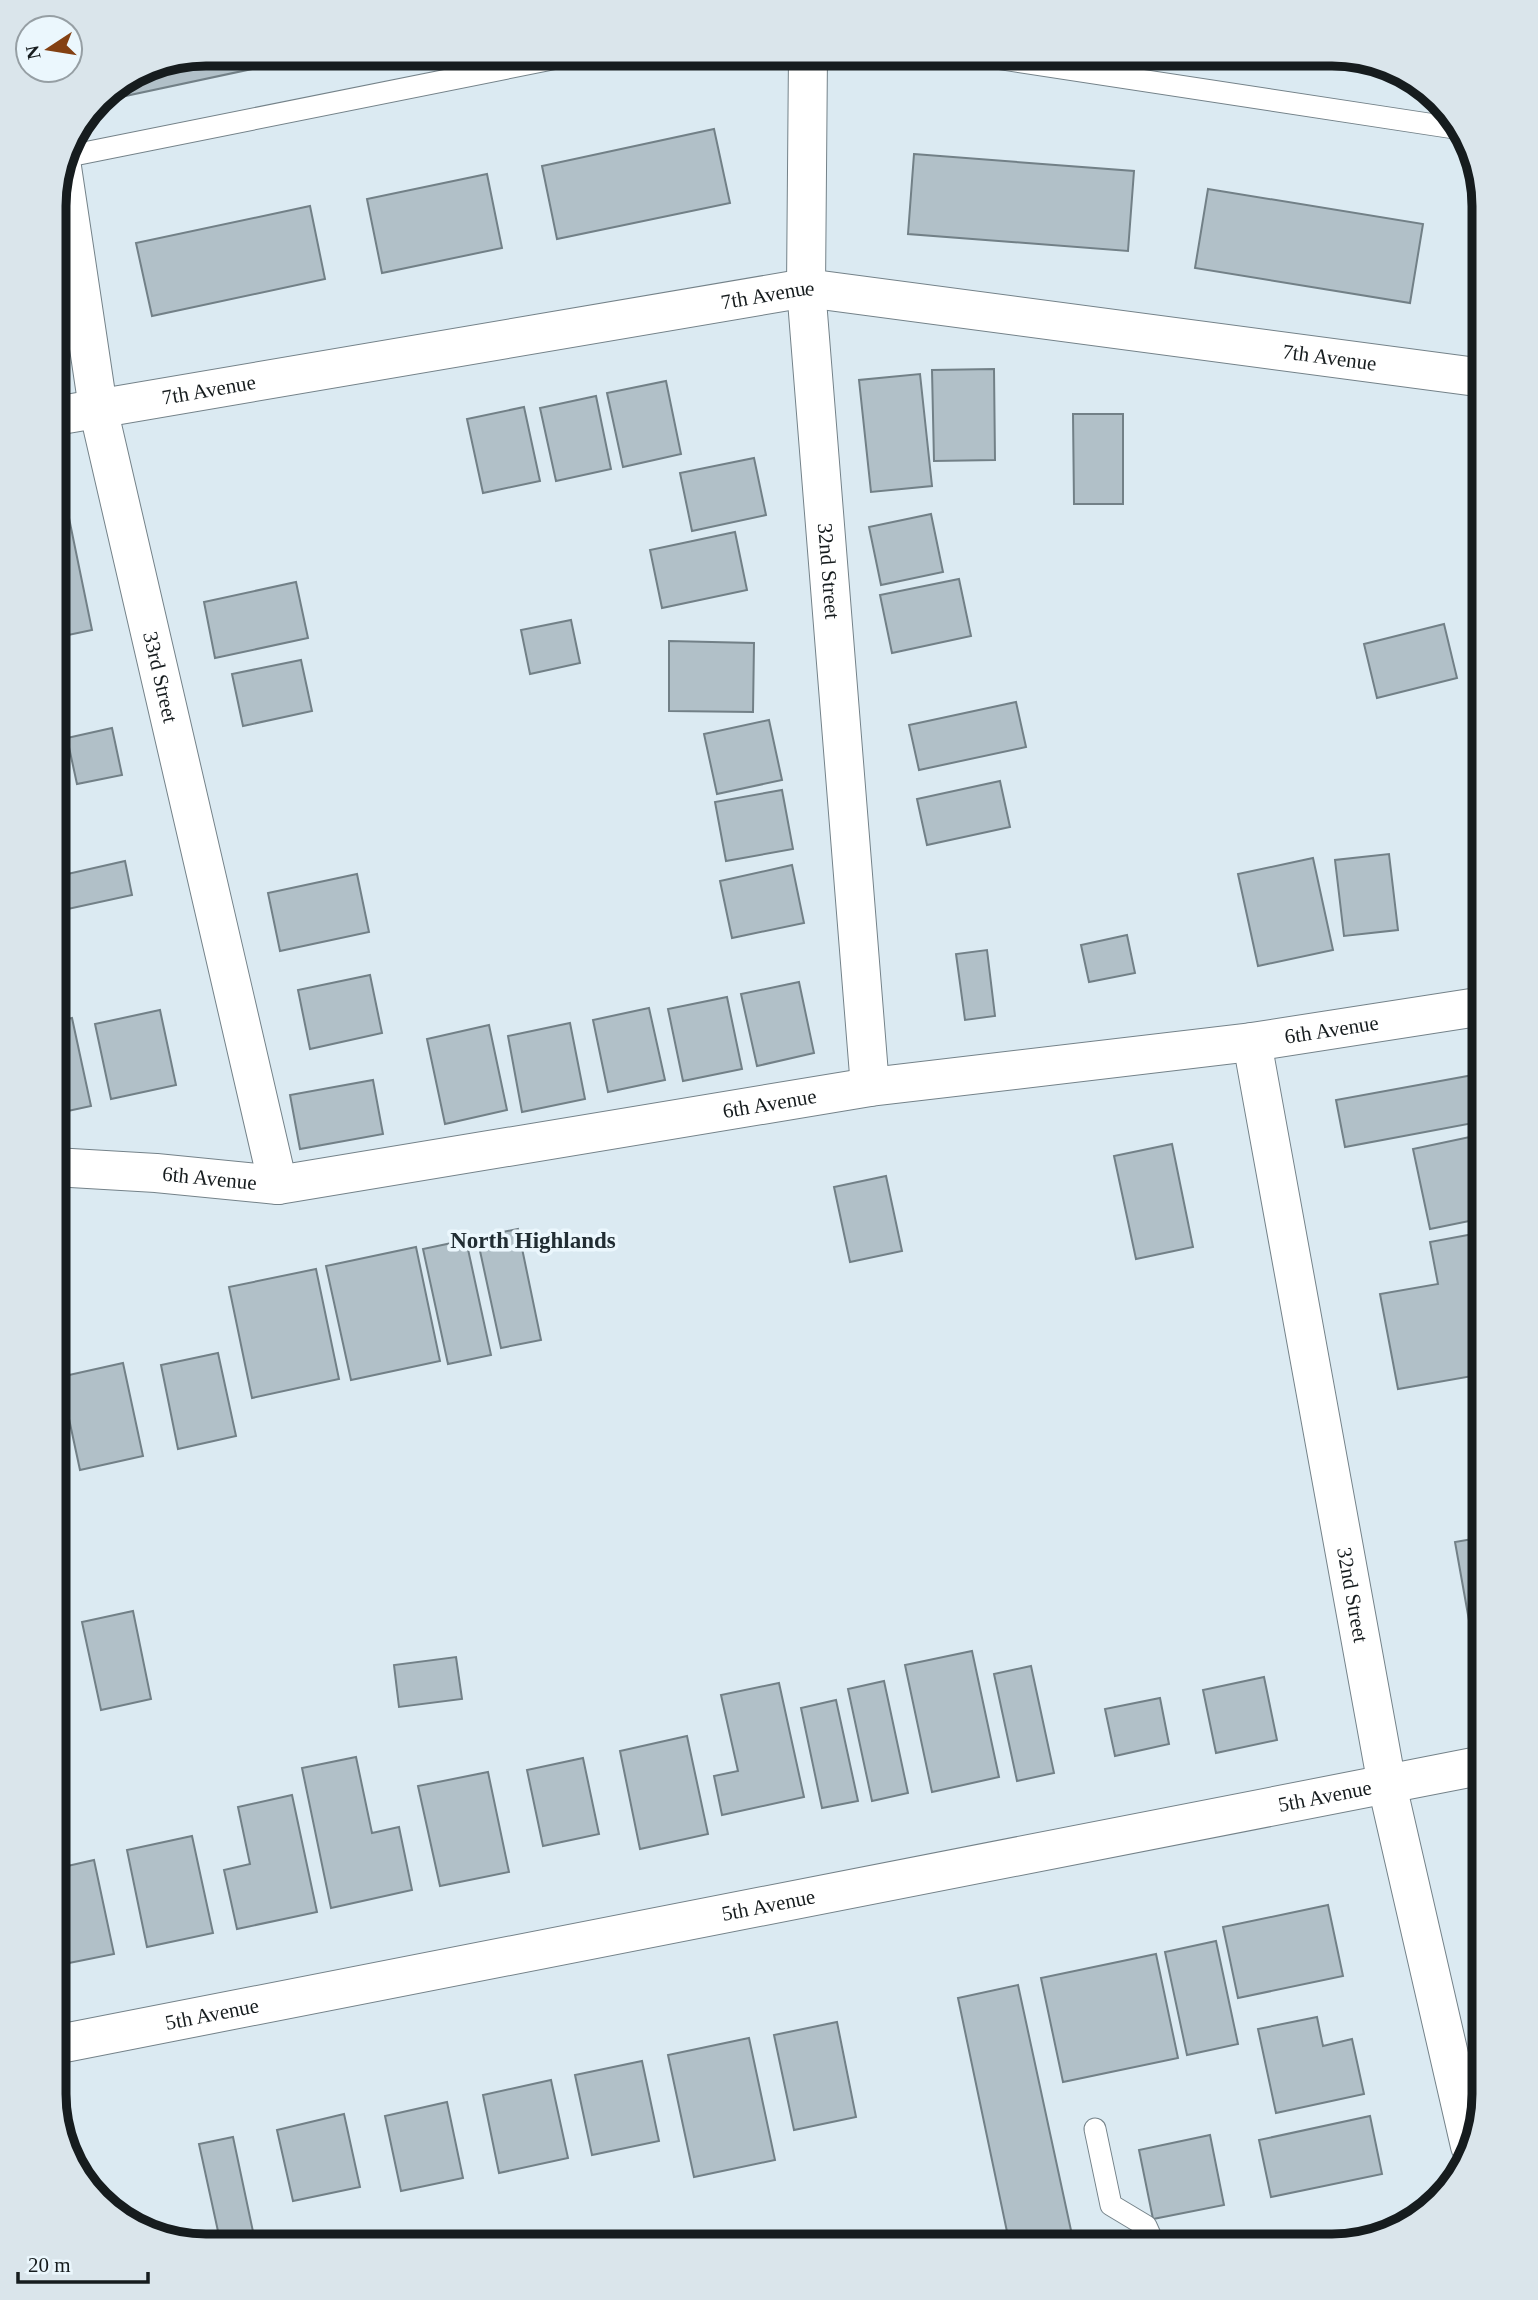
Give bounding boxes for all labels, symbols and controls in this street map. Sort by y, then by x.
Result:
north arrow [14,14,84,84]
text: N [21,43,45,61]
street label: 7th Avenue [719,276,816,314]
street label: 7th Avenue [1281,339,1378,376]
street label: 7th Avenue [160,370,257,410]
street label: 32nd Street [813,522,844,620]
street label: 33rd Street [138,629,183,725]
street label: 6th Avenue [1283,1011,1380,1049]
street label: 6th Avenue [721,1084,818,1123]
street label: 6th Avenue [161,1162,258,1195]
district label: North Highlands [450,1228,616,1253]
street label: 32nd Street [1332,1545,1373,1645]
street label: 5th Avenue [1276,1775,1374,1817]
street label: 5th Avenue [720,1884,817,1926]
street label: 5th Avenue [163,1993,261,2035]
scale bar [18,2240,147,2284]
text: 20 m [28,2253,71,2277]

